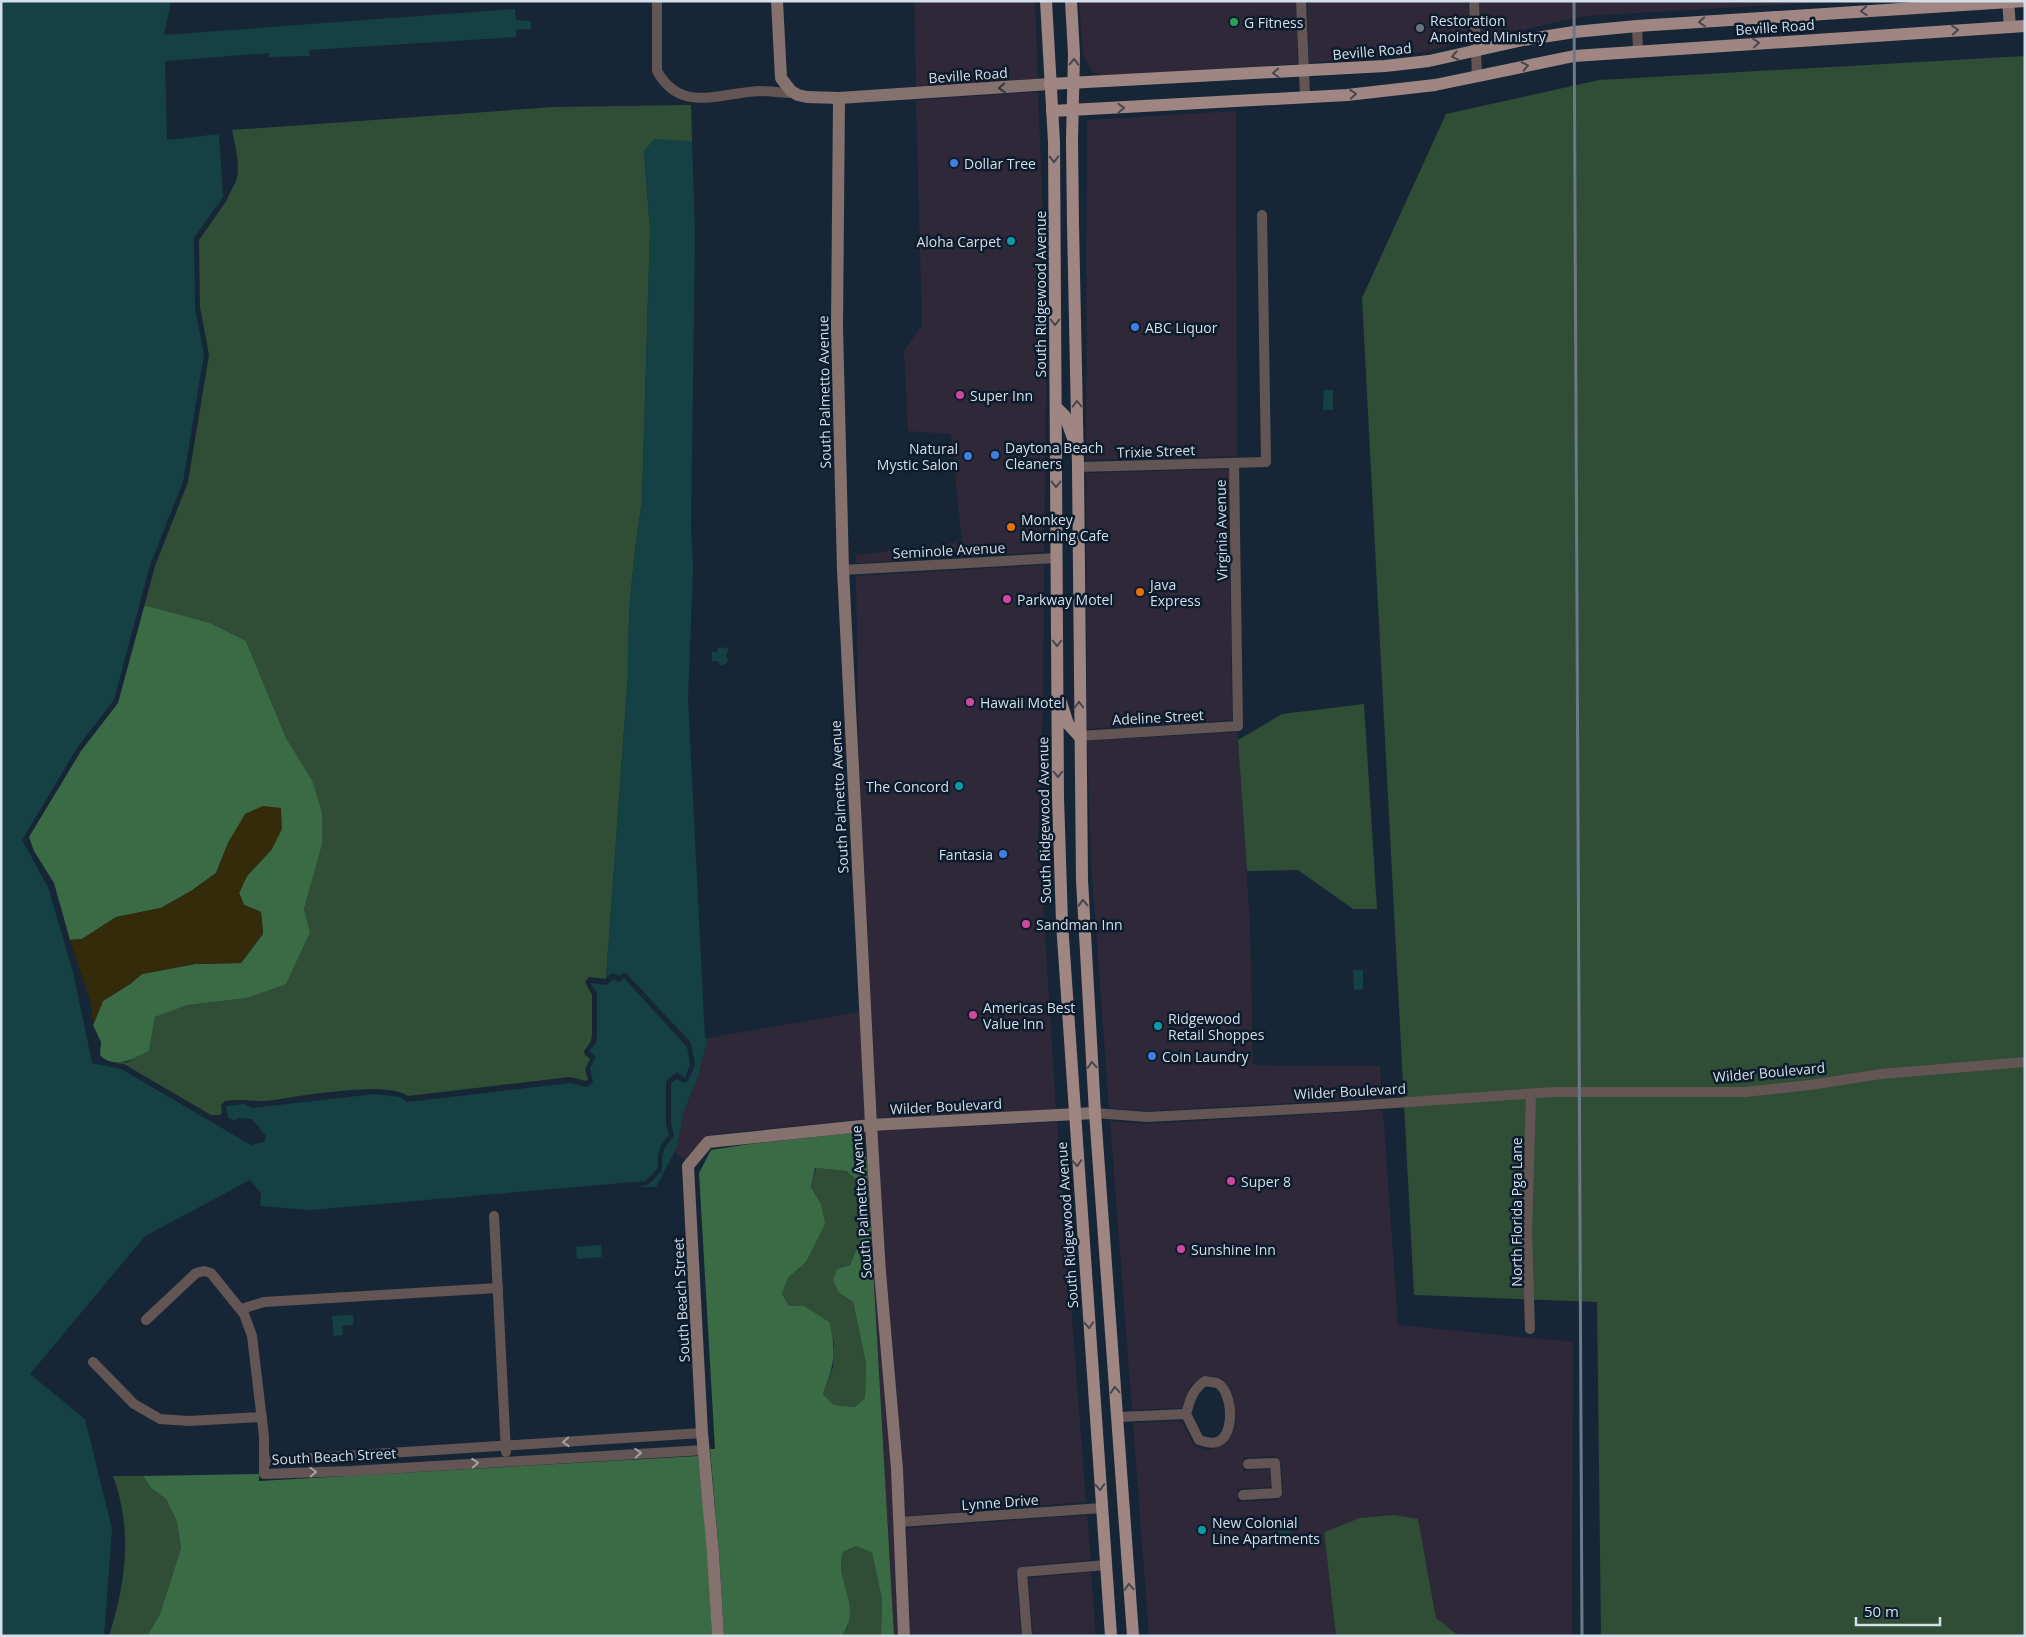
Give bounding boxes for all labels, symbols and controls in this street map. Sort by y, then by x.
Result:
one-way arrow [1860,6,1868,17]
place label: Restoration Anointed Ministry [1430,11,1547,46]
place label: G Fitness [1244,13,1304,32]
street label: Beville Road [1735,15,1815,39]
marker: G Fitness [1228,16,1240,28]
one-way arrow [1698,16,1706,27]
marker: Restoration Anointed Ministry [1414,22,1426,34]
one-way arrow [1951,25,1959,36]
street label: Beville Road [1332,38,1412,64]
one-way arrow [1752,38,1760,49]
one-way arrow [1451,50,1460,60]
one-way arrow [1069,58,1079,66]
one-way arrow [1520,61,1529,72]
street label: Beville Road [928,63,1008,87]
one-way arrow [1272,67,1280,78]
one-way arrow [997,82,1005,93]
one-way arrow [1350,89,1358,100]
one-way arrow [1117,102,1125,113]
place label: Dollar Tree [964,154,1036,173]
one-way arrow [1049,156,1059,164]
marker: Dollar Tree [948,157,960,169]
street label: South Ridgewood Avenue [1031,211,1050,377]
place label: Aloha Carpet [916,232,1001,251]
marker: Aloha Carpet [1005,235,1017,247]
street label: South Palmetto Avenue [813,315,835,469]
one-way arrow [1050,318,1060,326]
place label: ABC Liquor [1145,318,1218,337]
marker: ABC Liquor [1129,321,1141,333]
place label: Super Inn [970,386,1033,405]
marker: Super Inn [954,389,966,401]
one-way arrow [1072,400,1082,408]
place label: Daytona Beach Cleaners [1005,438,1103,473]
place label: Natural Mystic Salon [877,439,958,474]
street label: Trixie Street [1116,440,1196,462]
marker: Daytona Beach Cleaners [989,449,1001,461]
marker: Natural Mystic Salon [962,450,974,462]
street label: Virginia Avenue [1211,479,1231,581]
one-way arrow [1051,481,1061,489]
place label: Monkey Morning Cafe [1021,510,1109,545]
marker: Monkey Morning Cafe [1005,521,1017,533]
street label: Seminole Avenue [892,538,1006,562]
place label: Java Express [1148,575,1201,610]
marker: Java Express [1134,586,1146,598]
place label: Parkway Motel [1017,590,1113,609]
marker: Parkway Motel [1001,593,1013,605]
one-way arrow [1052,640,1062,648]
place label: Hawaii Motel [980,693,1065,712]
marker: Hawaii Motel [964,696,976,708]
one-way arrow [1074,701,1084,708]
street label: Adeline Street [1112,705,1204,729]
street label: South Palmetto Avenue [825,720,852,874]
street label: South Ridgewood Avenue [1033,736,1055,904]
one-way arrow [1053,770,1063,778]
place label: The Concord [866,777,949,796]
marker: The Concord [953,780,965,792]
place label: Fantasia [939,845,993,864]
marker: Fantasia [997,848,1009,860]
one-way arrow [1078,898,1088,906]
place label: Sandman Inn [1036,915,1123,934]
marker: Sandman Inn [1020,918,1032,930]
place label: Americas Best Value Inn [983,998,1075,1033]
marker: Americas Best Value Inn [967,1009,979,1021]
place label: Ridgewood Retail Shoppes [1168,1009,1265,1044]
marker: Ridgewood Retail Shoppes [1152,1020,1164,1032]
place label: Coin Laundry [1162,1047,1250,1066]
marker: Coin Laundry [1146,1050,1158,1062]
street label: Wilder Boulevard [1712,1058,1826,1086]
one-way arrow [1087,1060,1098,1068]
street label: Wilder Boulevard [1293,1079,1407,1103]
street label: Wilder Boulevard [889,1094,1003,1118]
street label: South Palmetto Avenue [846,1125,876,1279]
street label: North Florida Pga Lane [1507,1137,1526,1287]
street label: South Ridgewood Avenue [1052,1141,1082,1309]
one-way arrow [1072,1159,1083,1167]
place label: Super 8 [1241,1172,1291,1191]
marker: Super 8 [1225,1175,1237,1187]
street label: South Beach Street [668,1237,694,1363]
place label: Sunshine Inn [1191,1240,1276,1259]
marker: Sunshine Inn [1175,1243,1187,1255]
one-way arrow [1083,1321,1094,1329]
one-way arrow [1110,1386,1121,1394]
one-way arrow [562,1436,570,1447]
street label: South Beach Street [271,1443,397,1469]
one-way arrow [634,1448,642,1459]
one-way arrow [472,1457,480,1468]
one-way arrow [309,1467,317,1478]
one-way arrow [1095,1483,1106,1491]
street label: Lynne Drive [961,1490,1039,1514]
place label: New Colonial Line Apartments [1212,1513,1320,1548]
marker: New Colonial Line Apartments [1196,1524,1208,1536]
one-way arrow [1124,1583,1135,1591]
scale bar [1856,1594,1940,1626]
text: 50 m [1864,1601,1899,1621]

